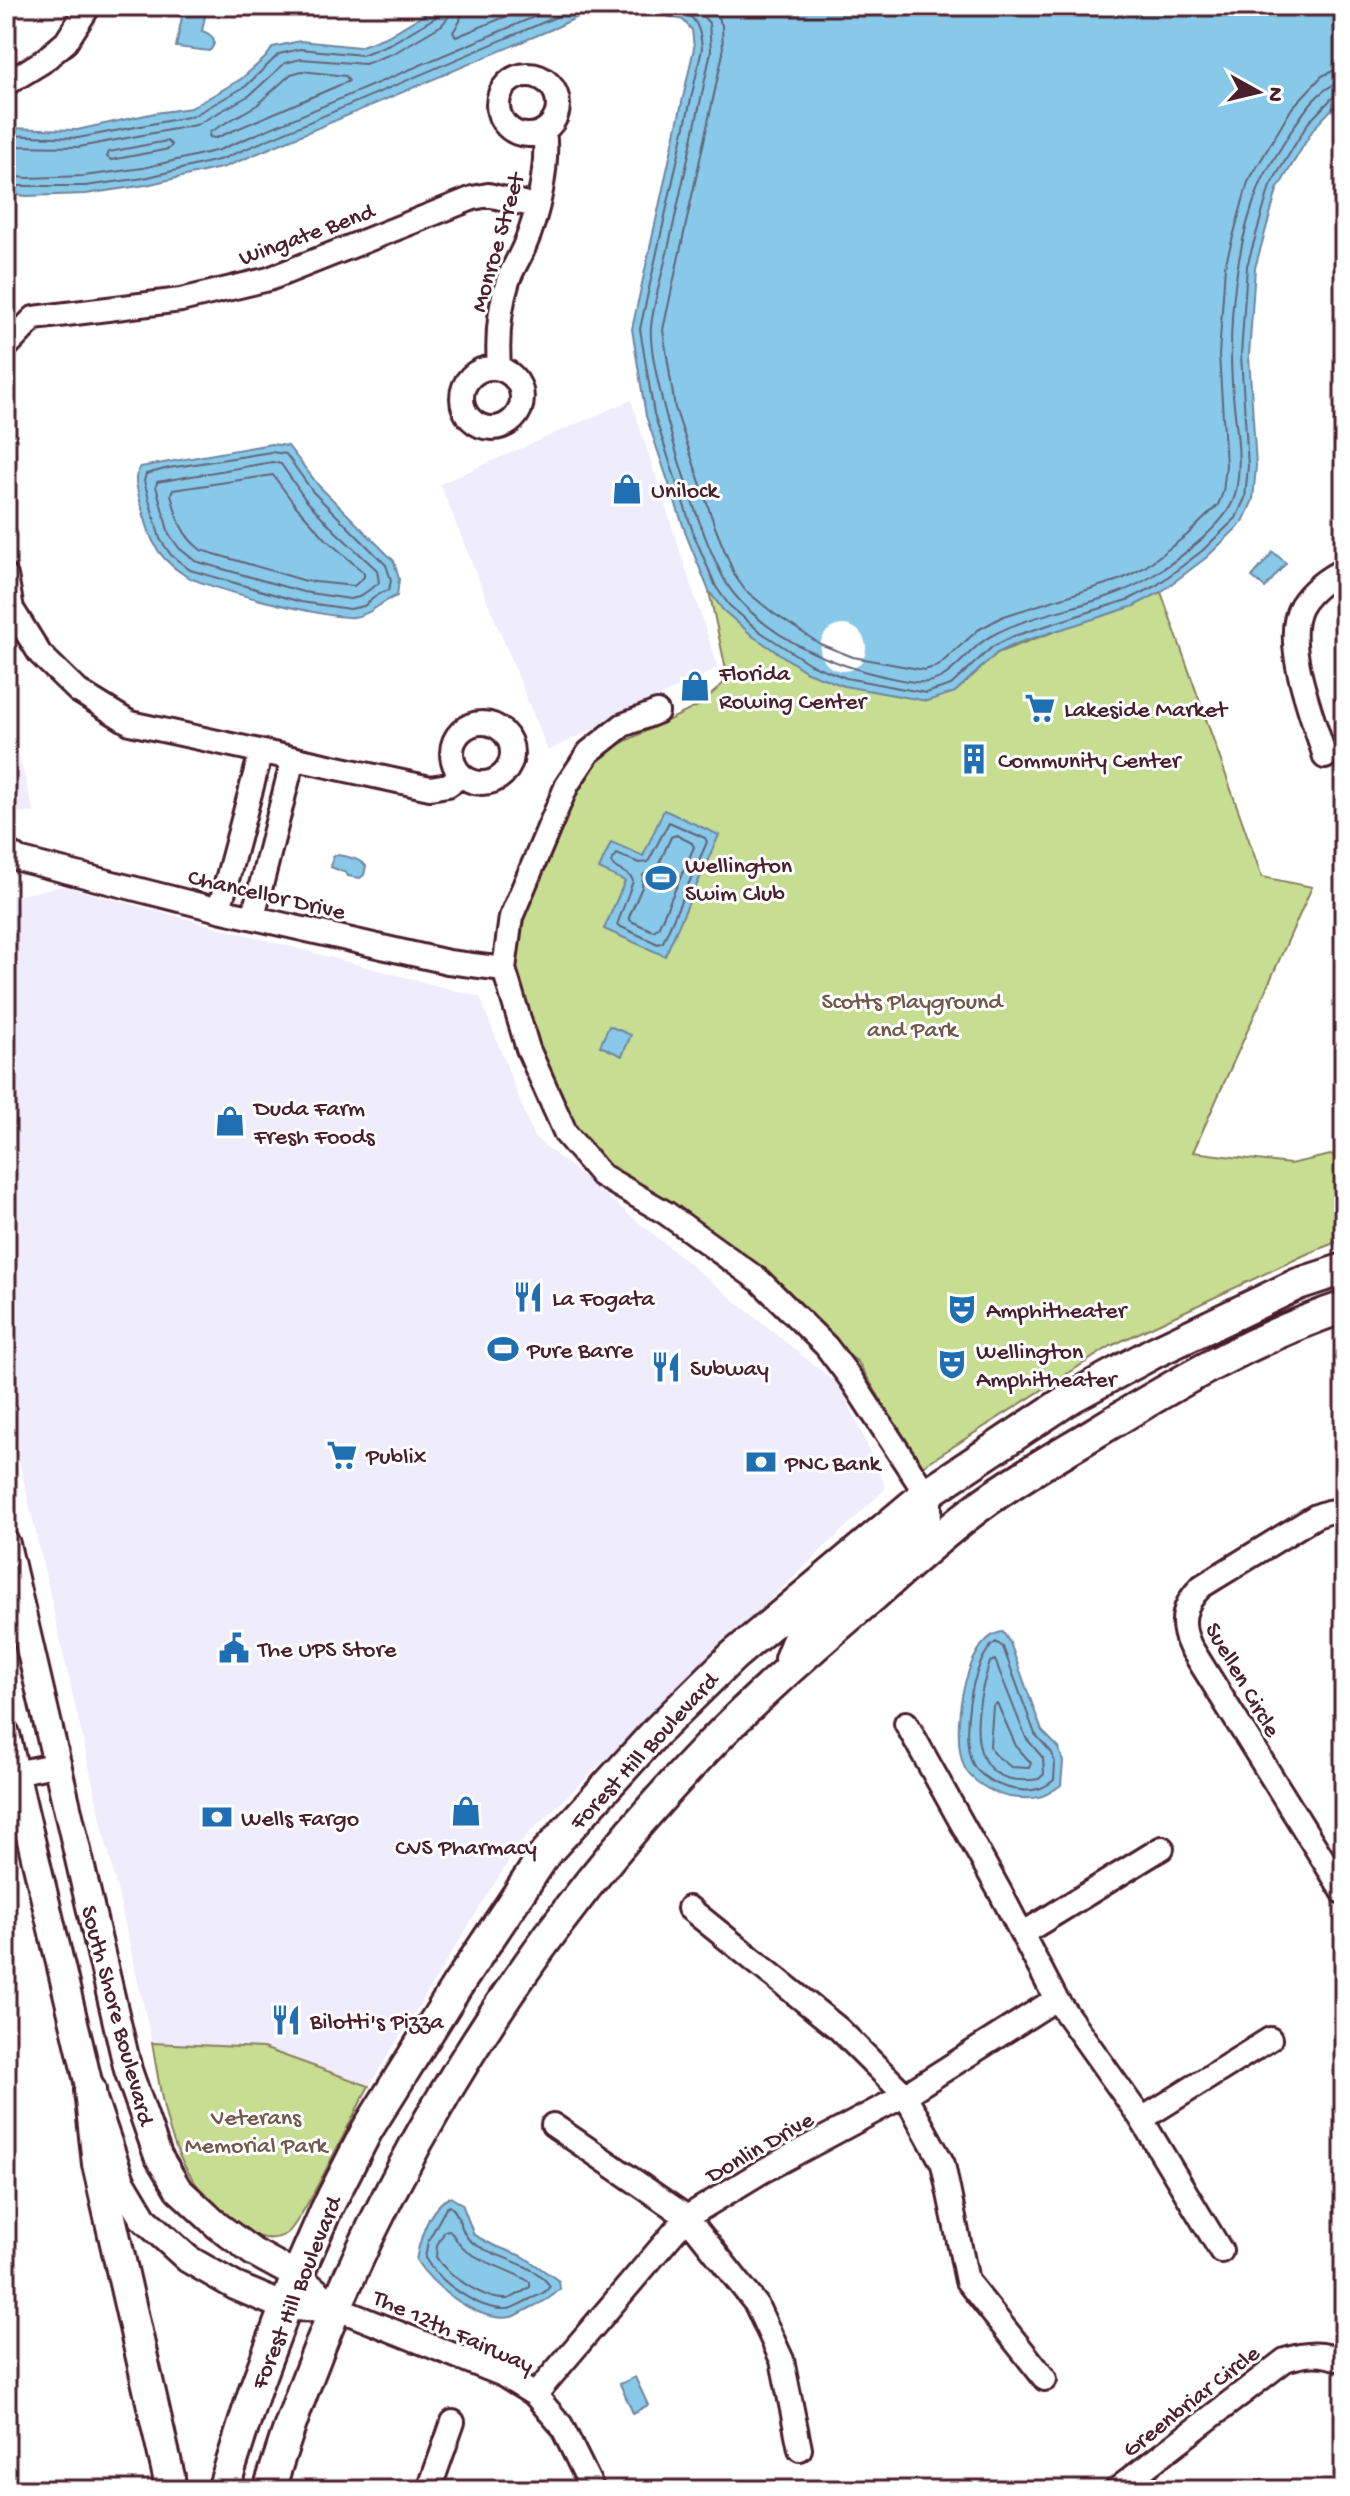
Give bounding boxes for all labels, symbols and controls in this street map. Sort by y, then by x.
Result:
north arrow [1218,52,1298,132]
text: N [1260,85,1288,103]
street label: Monroe Street [466,168,534,316]
street label: Wingate Bend [236,198,381,274]
shop icon: Unilock [610,472,644,506]
place label: Unilock [651,478,720,507]
place label: Florida Rowing Center [718,661,869,718]
shop icon: Florida Rowing Center [678,669,712,703]
supermarket icon: Lakeside Market [1023,691,1057,725]
place label: Lakeside Market [1064,697,1229,726]
building icon: Community Center [957,742,991,776]
place label: Community Center [998,748,1183,777]
place label: Wellington Swim Club [685,853,793,910]
sports icon: Wellington Swim Club [644,861,678,895]
street label: Chancellor Drive [185,864,348,929]
park label: Scotts Playground and Park [822,989,1004,1046]
place label: Duda Farm Fresh Foods [252,1096,376,1153]
shop icon: Duda Farm Fresh Foods [213,1104,247,1138]
restaurant icon: La Fogata [511,1280,545,1314]
place label: La Fogata [552,1286,655,1315]
theatre icon: Amphitheater [945,1292,979,1326]
place label: Amphitheater [986,1298,1129,1327]
sports icon: Pure Barre [486,1332,520,1366]
place label: Pure Barre [526,1338,634,1367]
place label: Wellington Amphitheater [976,1339,1119,1396]
theatre icon: Wellington Amphitheater [935,1347,969,1381]
restaurant icon: Subway [649,1350,683,1384]
place label: Subway [690,1356,769,1385]
supermarket icon: Publix [325,1438,359,1472]
place label: Publix [365,1444,427,1473]
bank icon: PNC Bank [744,1445,778,1479]
place label: PNC Bank [784,1451,883,1480]
street label: Suellen Circle [1197,1618,1286,1744]
public building icon: The UPS Store [217,1631,251,1665]
place label: The UPS Store [256,1637,397,1666]
street label: Forest Hill Boulevard [564,1666,727,1838]
shop icon: CVS Pharmacy [449,1794,483,1828]
bank icon: Wells Fargo [200,1800,234,1834]
place label: Wells Fargo [241,1806,359,1835]
place label: CVS Pharmacy [395,1835,537,1864]
street label: South Shore Boulevard [72,1903,159,2131]
restaurant icon: Bilotti's Pizza [269,2003,303,2037]
place label: Bilotti's Pizza [309,2009,444,2038]
park label: Veterans Memorial Park [185,2105,329,2162]
street label: Donlin Drive [700,2106,820,2192]
street label: Forest Hill Boulevard [246,2191,351,2395]
street label: The 12th Fairway [366,2284,538,2382]
street label: Greenbriar Circle [1118,2340,1267,2465]

